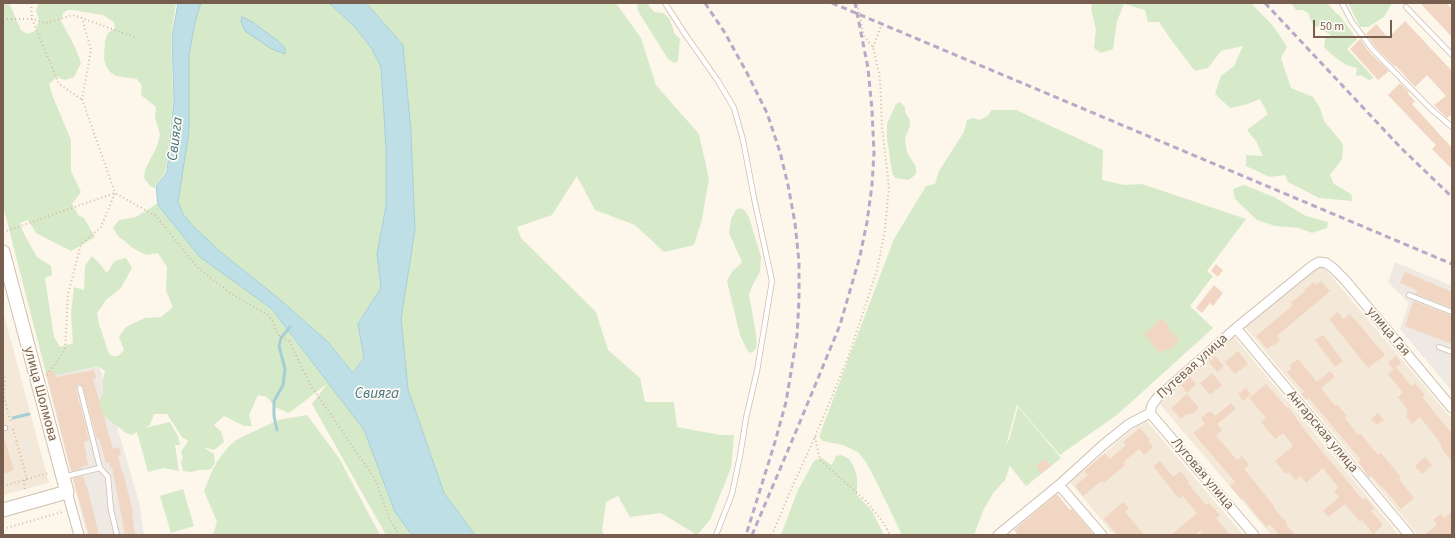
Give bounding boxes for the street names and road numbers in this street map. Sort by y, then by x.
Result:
street label: улица Гая [1362,304,1414,360]
street label: Путевая улица [1154,331,1232,403]
street label: улица Шолмова [19,345,61,443]
street label: Ангарская улица [1283,387,1361,477]
street label: Луговая улица [1167,435,1237,513]

